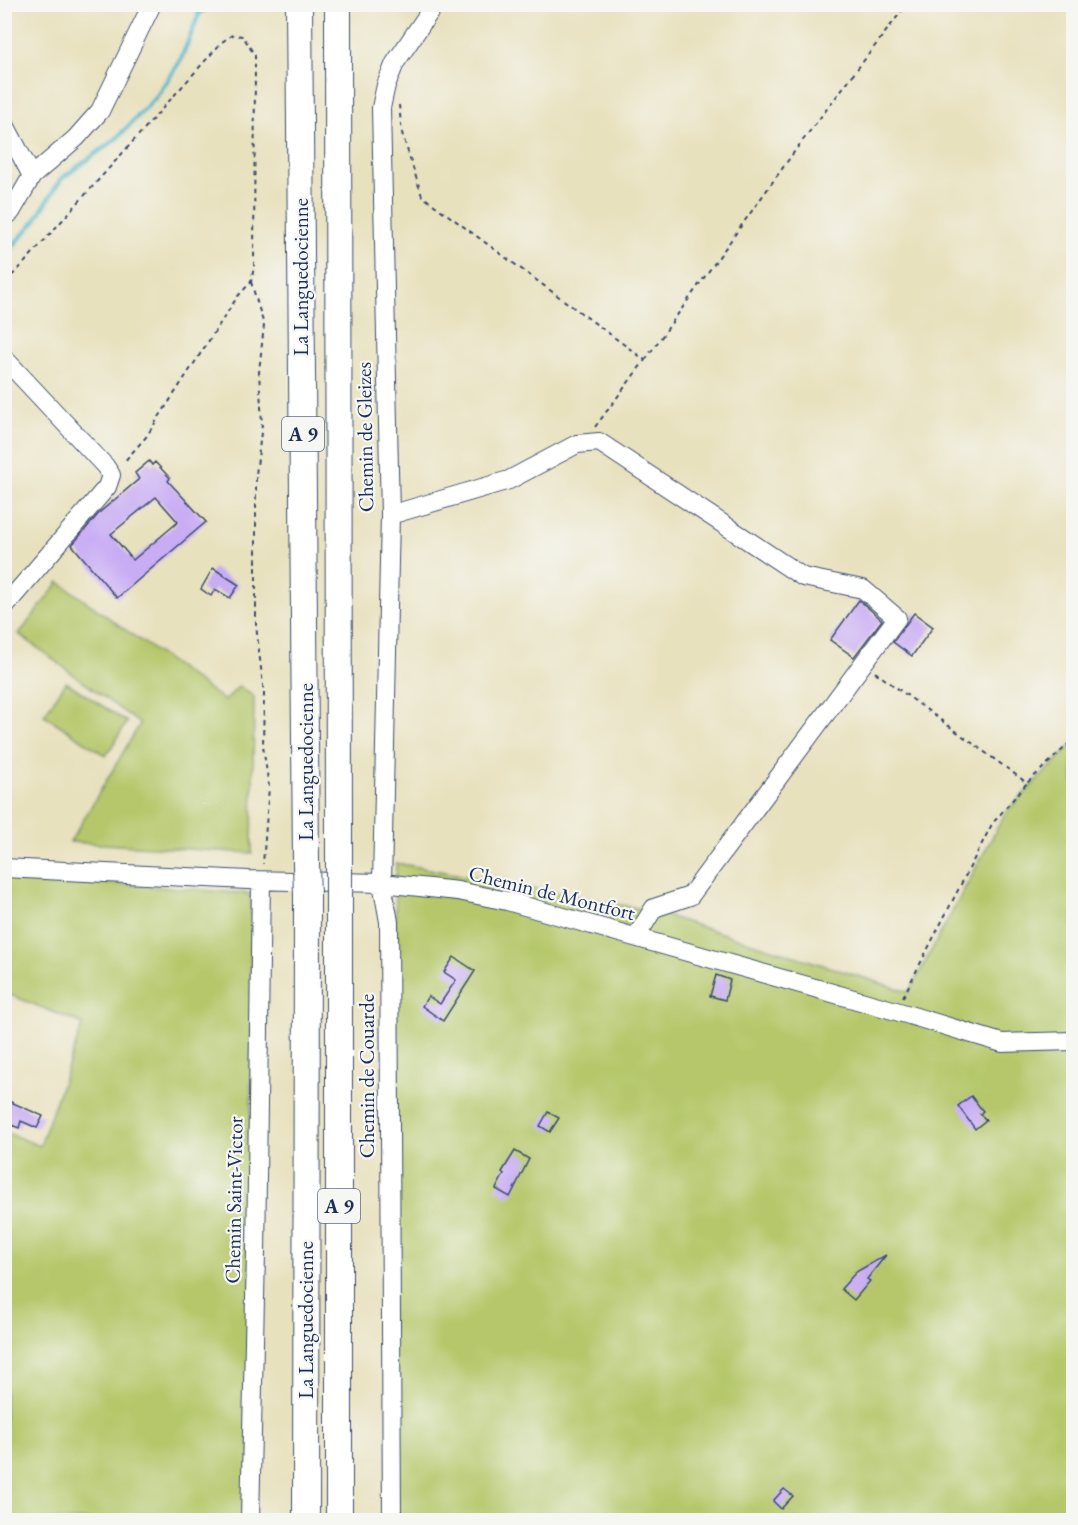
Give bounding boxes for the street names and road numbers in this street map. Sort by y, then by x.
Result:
street label: La Languedocienne [287,198,314,356]
street label: Chemin de Gleizes [350,361,379,512]
road number: A 9 [282,417,324,451]
street label: La Languedocienne [292,683,319,841]
street label: Chemin de Montfort [466,859,638,926]
street label: Chemin de Couarde [353,994,380,1158]
street label: Chemin Saint-Victor [219,1116,248,1284]
road number: A 9 [318,1189,360,1223]
street label: La Languedocienne [292,1241,319,1399]

